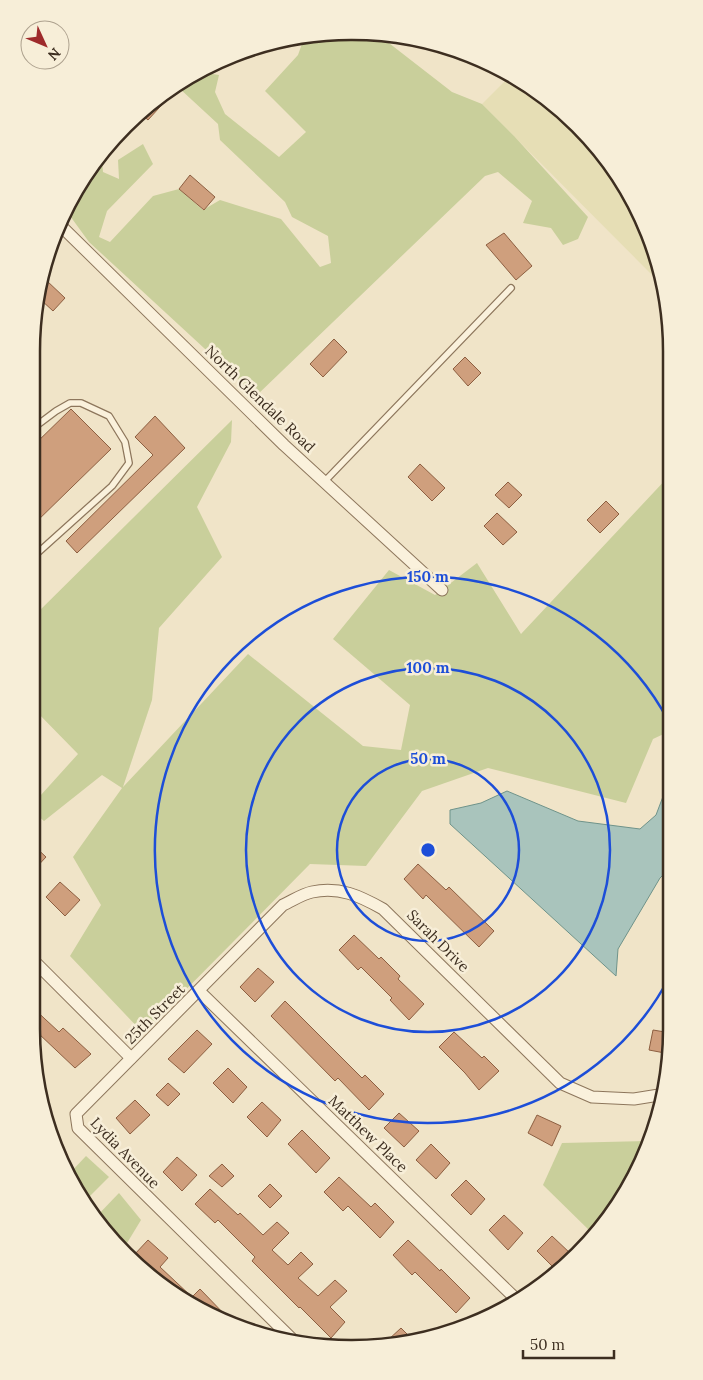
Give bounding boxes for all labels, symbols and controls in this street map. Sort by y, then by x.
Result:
north arrow [20,20,70,70]
text: N [44,44,65,64]
street label: North Glendale Road [201,341,319,456]
text: 150 m [407,567,449,586]
text: 100 m [407,658,450,677]
text: 50 m [410,749,446,768]
centre of rings [419,841,437,859]
street label: Sarah Drive [403,905,474,976]
street label: 25th Street [121,979,189,1048]
street label: Matthew Place [325,1091,412,1176]
street label: Lydia Avenue [87,1113,164,1192]
scale bar [523,1328,614,1360]
text: 50 m [530,1335,565,1354]

